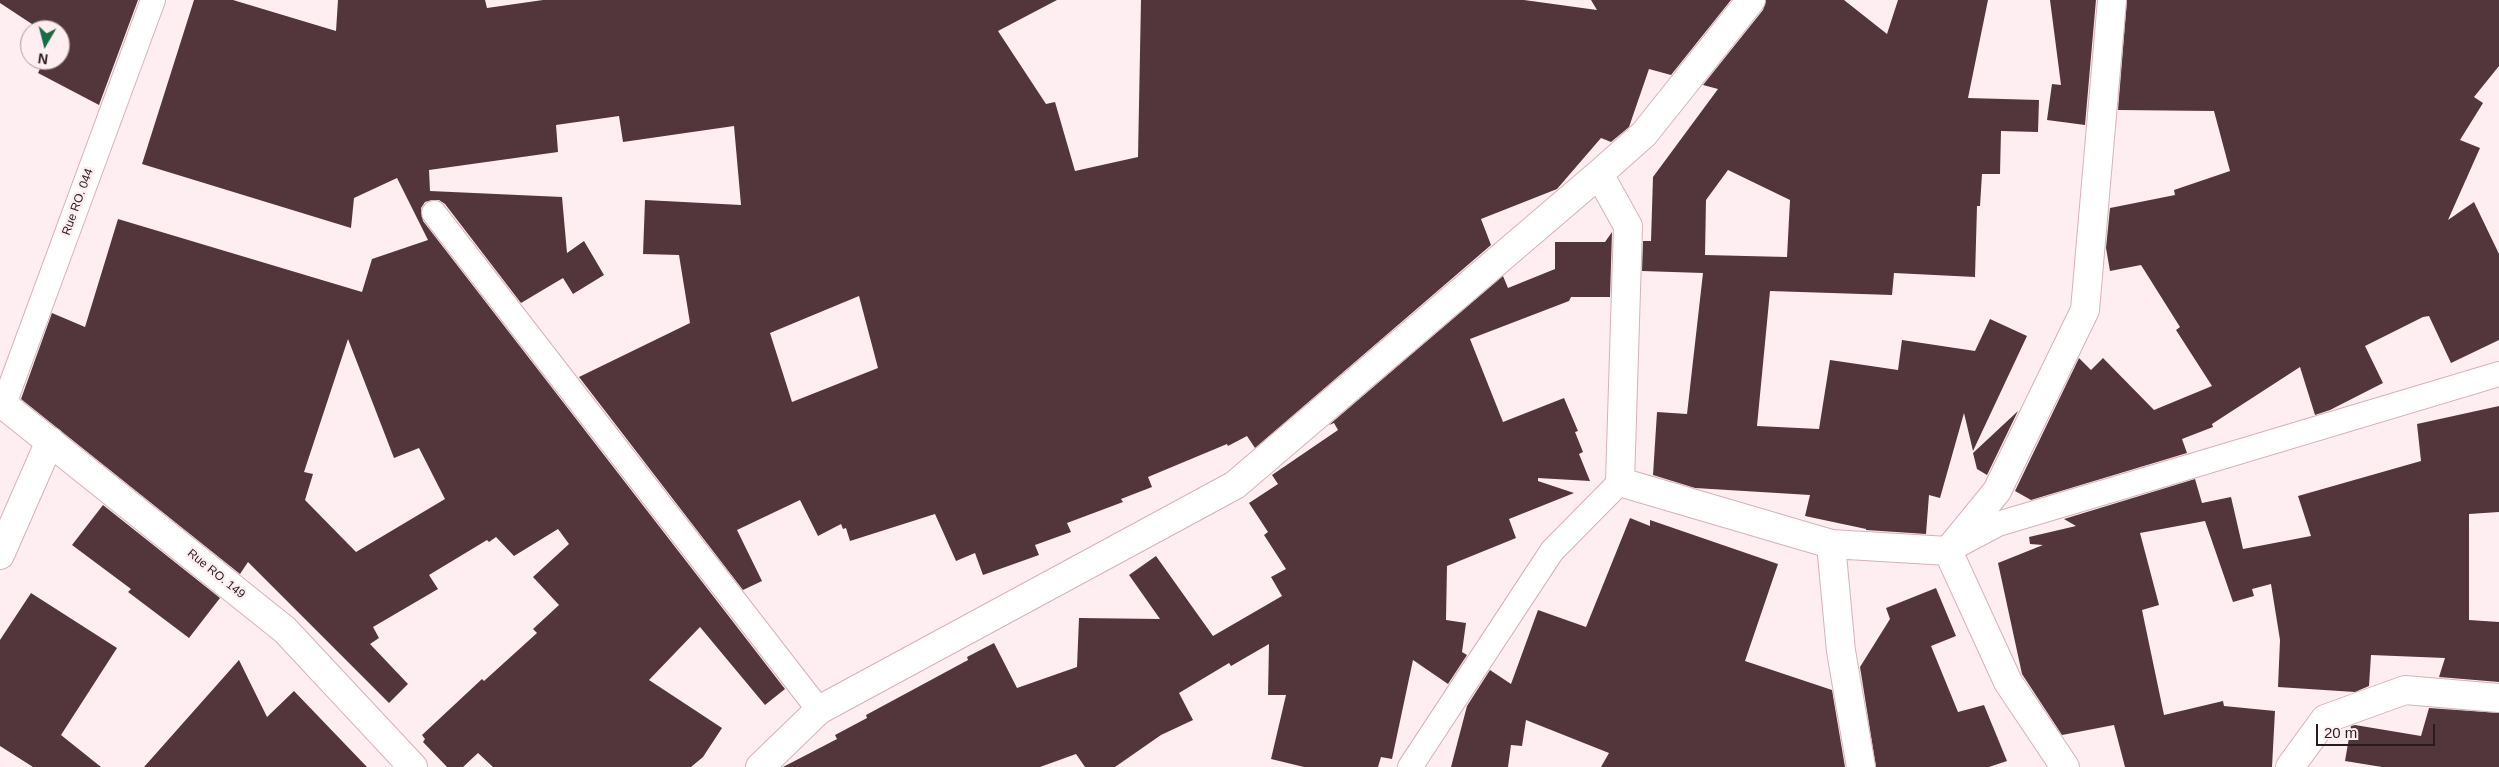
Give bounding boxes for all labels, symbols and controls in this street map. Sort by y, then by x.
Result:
north arrow [20,20,70,70]
text: N [37,50,49,67]
street label: Rue RO. 044 [59,167,97,237]
street label: Rue RO. 149 [184,546,248,602]
scale bar [2319,714,2438,746]
text: 20 m [2324,724,2357,741]

